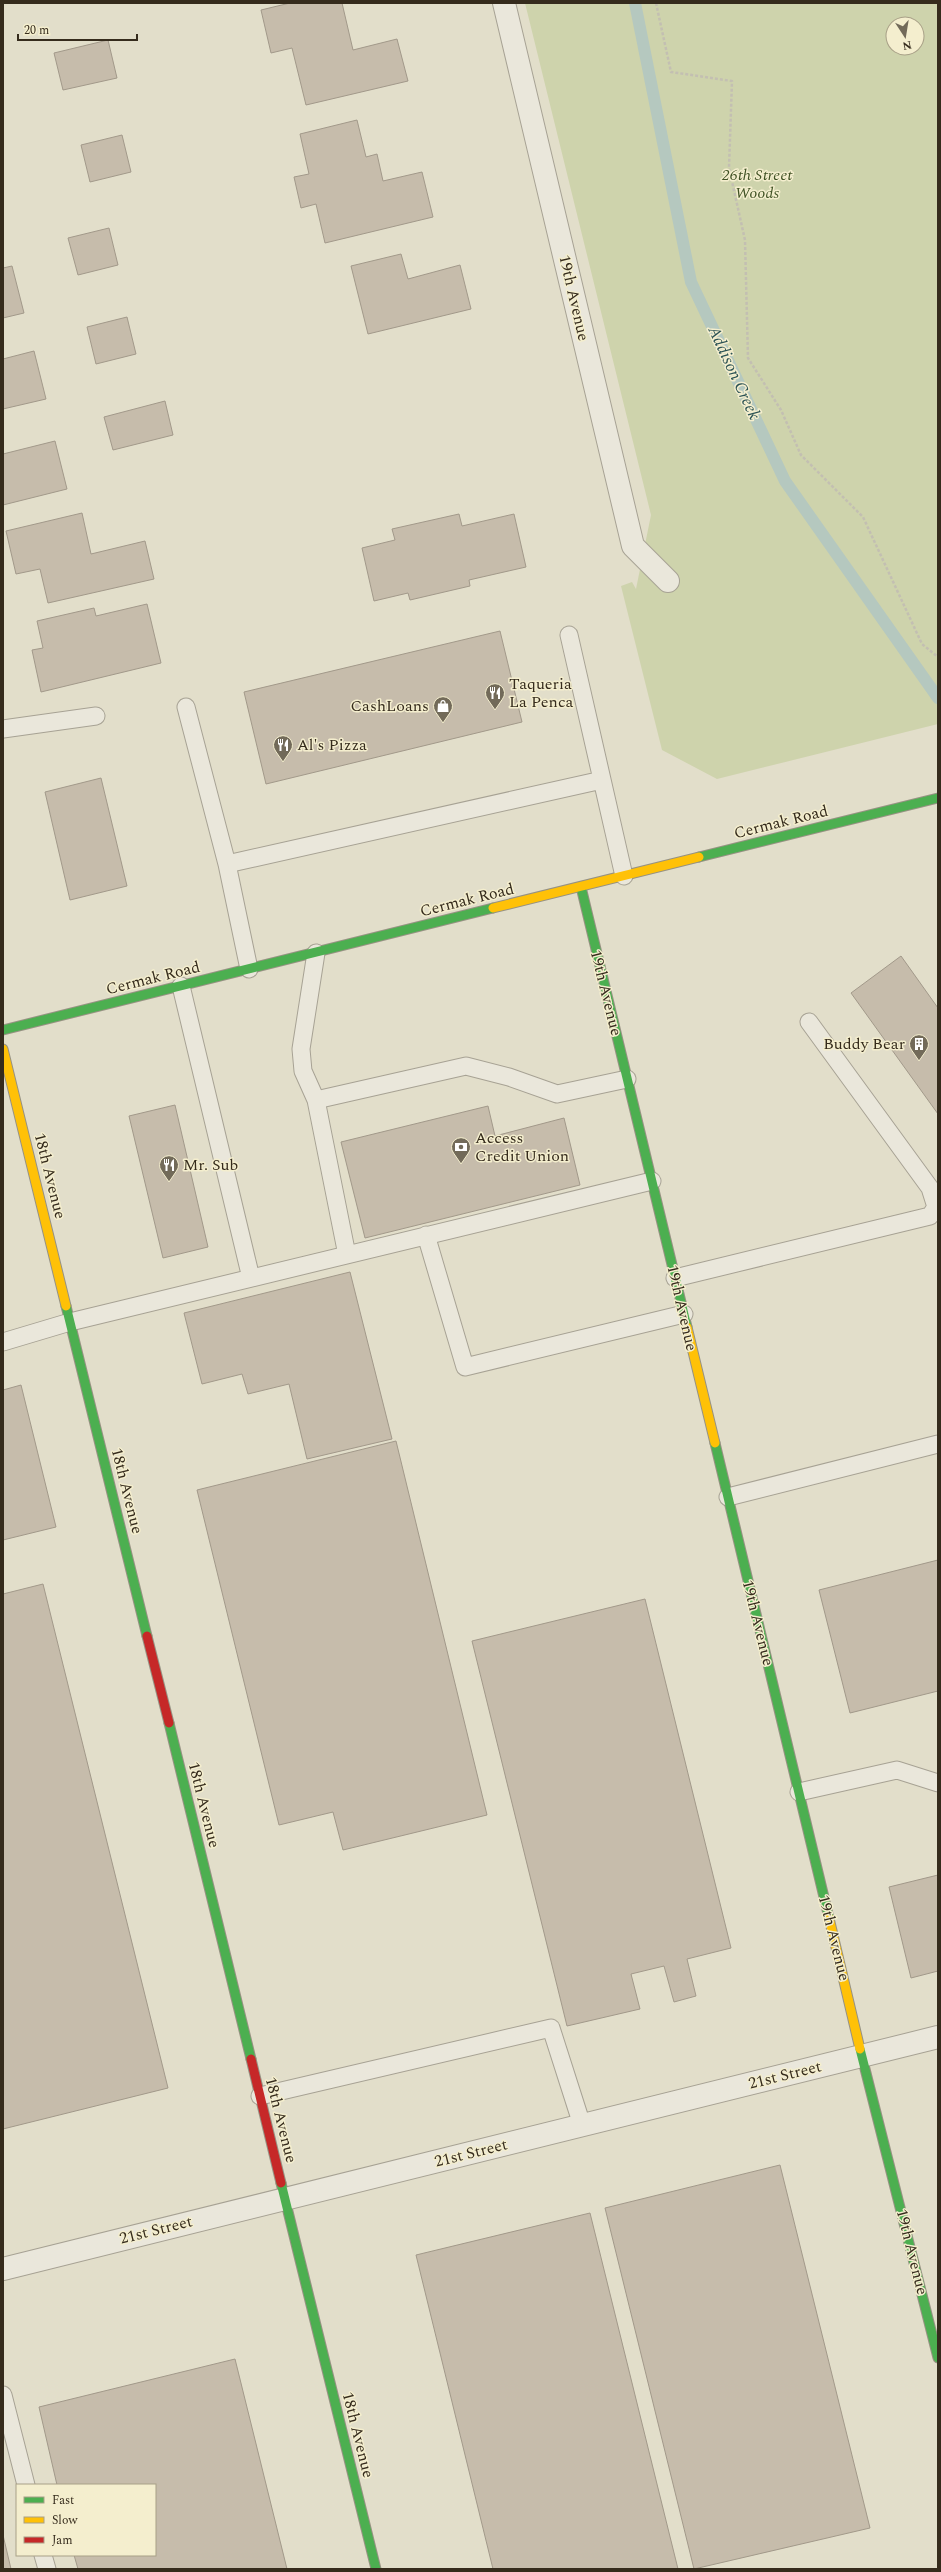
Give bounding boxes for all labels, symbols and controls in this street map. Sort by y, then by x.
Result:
scale bar [18,16,137,42]
north arrow [885,16,925,56]
text: 20 m [24,21,49,40]
text: N [901,36,913,55]
park label: 26th Street Woods [721,163,793,205]
street label: 19th Avenue [552,253,596,343]
water label: Addison Creek [700,321,767,424]
place label: Taqueria La Penca [509,672,574,714]
restaurant icon: Taqueria La Penca [484,682,506,710]
place label: CashLoans [350,694,429,718]
shop icon: CashLoans [432,695,454,723]
place label: Al's Pizza [297,733,367,757]
restaurant icon: Al's Pizza [272,734,294,762]
street label: Cermak Road [731,799,831,845]
street label: Cermak Road [417,877,517,923]
street label: 19th Avenue [584,948,628,1038]
street label: Cermak Road [103,955,203,1001]
place label: Buddy Bear [823,1032,905,1056]
building icon: Buddy Bear [908,1033,930,1061]
place label: Access Credit Union [475,1126,569,1168]
street label: 18th Avenue [28,1131,72,1221]
bank icon: Access Credit Union [450,1136,472,1164]
place label: Mr. Sub [183,1153,238,1177]
restaurant icon: Mr. Sub [158,1154,180,1182]
street label: 19th Avenue [660,1263,704,1353]
street label: 18th Avenue [105,1446,149,1536]
street label: 19th Avenue [736,1578,780,1668]
street label: 18th Avenue [182,1760,226,1850]
street label: 19th Avenue [812,1893,856,1983]
street label: 21st Street [746,2054,824,2096]
street label: 18th Avenue [259,2075,303,2165]
street label: 21st Street [432,2132,510,2174]
street label: 19th Avenue [890,2207,934,2297]
street label: 21st Street [117,2209,195,2251]
street label: 18th Avenue [336,2390,380,2480]
legend [16,2484,156,2556]
text: Fast [52,2491,74,2510]
text: Slow [52,2511,78,2530]
text: Jam [52,2531,73,2550]

